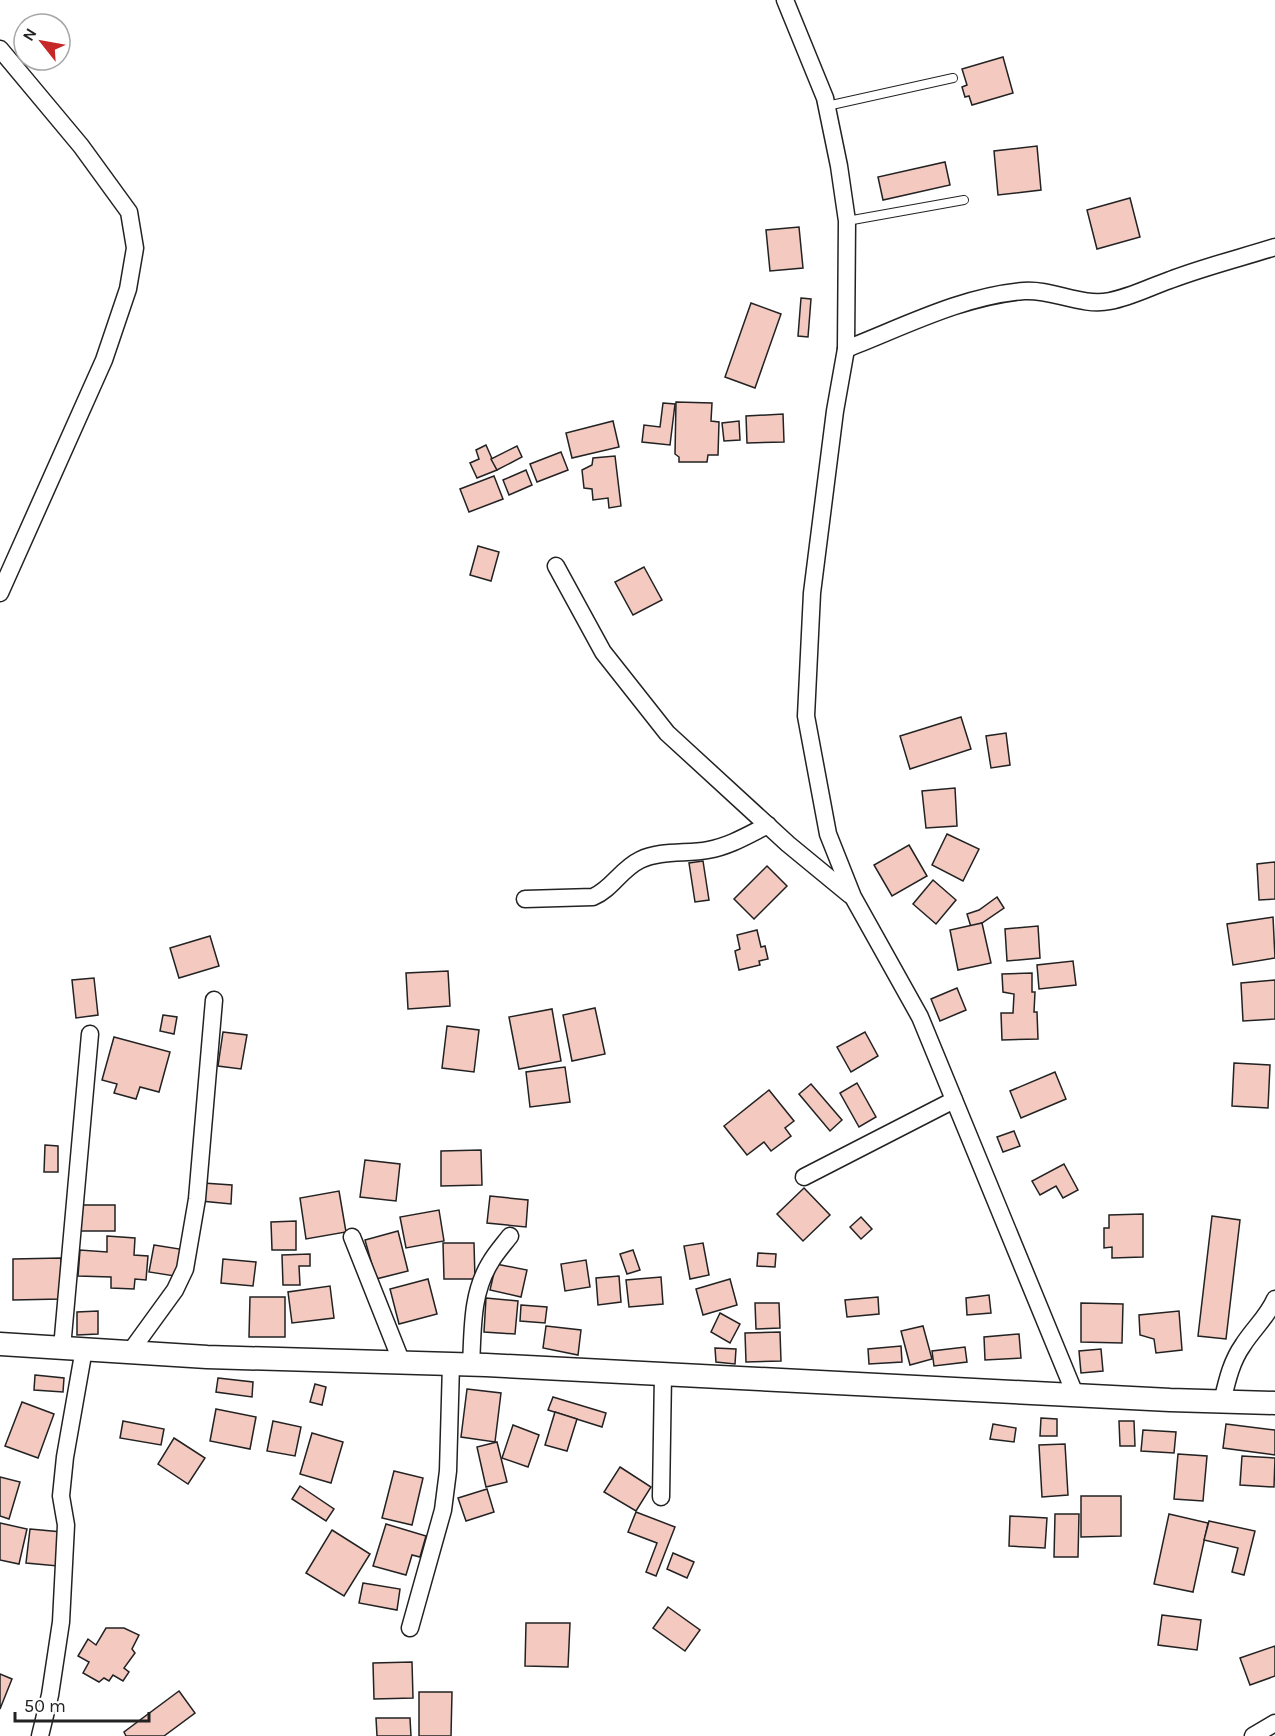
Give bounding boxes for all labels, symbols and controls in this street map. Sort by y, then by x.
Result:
north arrow [12,12,72,72]
text: N [18,25,41,44]
scale bar [15,1685,148,1723]
text: 50 m [24,1695,66,1717]

